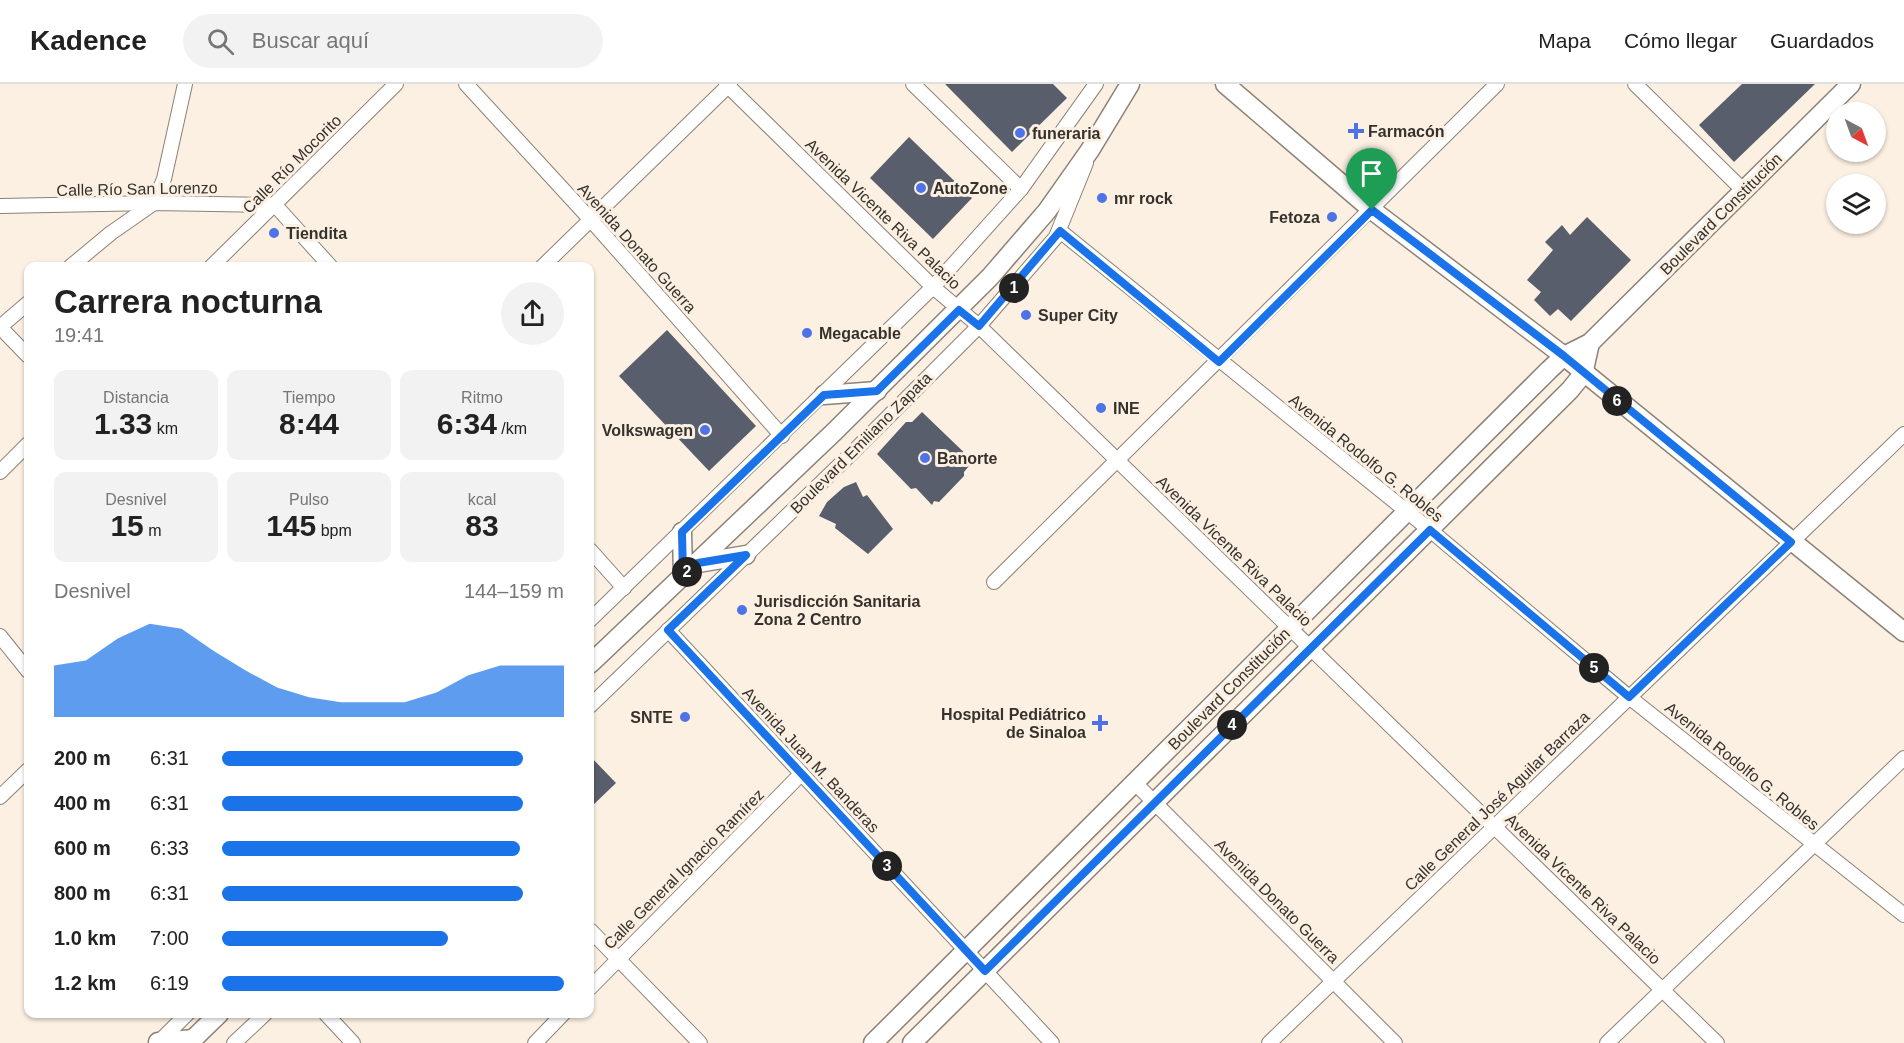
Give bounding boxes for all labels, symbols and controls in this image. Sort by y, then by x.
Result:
search box [183,14,603,68]
text: Kadence [30,25,147,56]
icon: search [204,25,237,58]
text: Buscar aquí [252,28,369,53]
text: Mapa [1538,29,1591,52]
text: Cómo llegar [1624,29,1737,52]
text: Guardados [1770,29,1874,52]
north arrow [1826,102,1886,162]
map controls [1826,102,1886,234]
street label: Calle Río Mocorito [239,111,345,217]
place label: Farmacón [1368,123,1444,140]
marker: Farmacón [1349,124,1363,138]
place label: funeraria [1032,125,1101,142]
marker: funeraria [1013,126,1027,140]
street label: Avenida Vicente Riva Palacio [802,135,964,293]
pin [1346,148,1397,210]
street label: Boulevard Constitución [1657,150,1785,278]
icon: arrive [1355,157,1388,190]
button: layers [1826,174,1886,234]
street label: Calle Río San Lorenzo [56,179,218,199]
street label: Avenida Donato Guerra [575,180,700,316]
place label: AutoZone [933,180,1008,197]
marker: AutoZone [914,181,928,195]
place label: mr rock [1114,190,1173,207]
marker: mr rock [1095,191,1109,205]
place label: Fetoza [1269,209,1320,226]
marker: Fetoza [1325,210,1339,224]
place label: Tiendita [286,225,347,242]
marker: Tiendita [267,226,281,240]
pin: 1 [999,273,1029,303]
text: 1 [1010,279,1018,296]
button: share [501,282,564,345]
text: Carrera nocturna [54,283,322,320]
place label: Super City [1038,307,1118,324]
marker: Super City [1019,308,1033,322]
text: 19:41 [54,324,104,346]
place label: Megacable [819,325,901,342]
marker: Megacable [800,326,814,340]
street label: Boulevard Emiliano Zapata [787,369,935,517]
pin: 6 [1602,386,1632,416]
text: Distancia [103,389,169,406]
text: Tiempo [283,389,335,406]
text: Ritmo [461,389,503,406]
street label: Avenida Rodolfo G. Robles [1286,391,1446,525]
text: 6 [1613,392,1621,409]
place label: INE [1113,400,1140,417]
marker: INE [1094,401,1108,415]
text: 1.33 [94,407,152,440]
text: 8:44 [279,407,339,440]
text: 6:34 [437,407,497,440]
text: km [152,420,178,437]
text: /km [497,420,527,437]
place label: Volkswagen [602,422,693,439]
marker: Volkswagen [698,423,712,437]
place label: Banorte [937,450,998,467]
marker: Banorte [918,451,932,465]
street label: Avenida Vicente Riva Palacio [1153,472,1315,630]
text: Desnivel [105,491,167,508]
text: Pulso [289,491,329,508]
text: kcal [468,491,496,508]
text: 15 [110,509,144,542]
text: 145 [266,509,316,542]
text: 83 [465,509,499,542]
text: m [144,522,162,539]
text: bpm [316,522,352,539]
pin: 2 [672,557,702,587]
text: 2 [683,563,691,580]
text: Desnivel [54,580,131,602]
text: 144–159 m [464,580,564,602]
place label: Jurisdicción Sanitaria Zona 2 Centro [754,593,920,628]
marker: Jurisdicción Sanitaria Zona 2 Centro [735,603,749,617]
street label: Boulevard Constitución [1165,625,1293,753]
pin: 5 [1579,653,1609,683]
text: 5 [1590,659,1598,676]
street label: Avenida Juan M. Banderas [739,684,883,836]
street label: Avenida Rodolfo G. Robles [1662,699,1822,833]
place label: Hospital Pediátrico de Sinaloa [941,706,1086,741]
street label: Calle General José Aguilar Barraza [1401,708,1593,894]
place label: SNTE [630,709,673,726]
marker: SNTE [678,710,692,724]
pin: 4 [1217,710,1247,740]
marker: Hospital Pediátrico de Sinaloa [1091,714,1109,732]
text: 4 [1228,716,1236,733]
text: 200 m [54,747,111,769]
text: 6:31 [150,747,189,769]
street label: Calle General Ignacio Ramírez [601,786,767,952]
text: 400 m [54,792,111,814]
text: 6:31 [150,792,189,814]
street label: Avenida Vicente Riva Palacio [1502,810,1664,968]
street label: Avenida Donato Guerra [1212,836,1342,966]
text: 600 m [54,837,111,859]
text: 6:33 [150,837,189,859]
pin: 3 [872,851,902,881]
text: 3 [883,857,891,874]
text: 800 m [54,882,111,904]
text: 6:31 [150,882,189,904]
text: 1.0 km [54,927,116,949]
text: 7:00 [150,927,189,949]
text: 1.2 km [54,972,116,994]
text: 6:19 [150,972,189,994]

